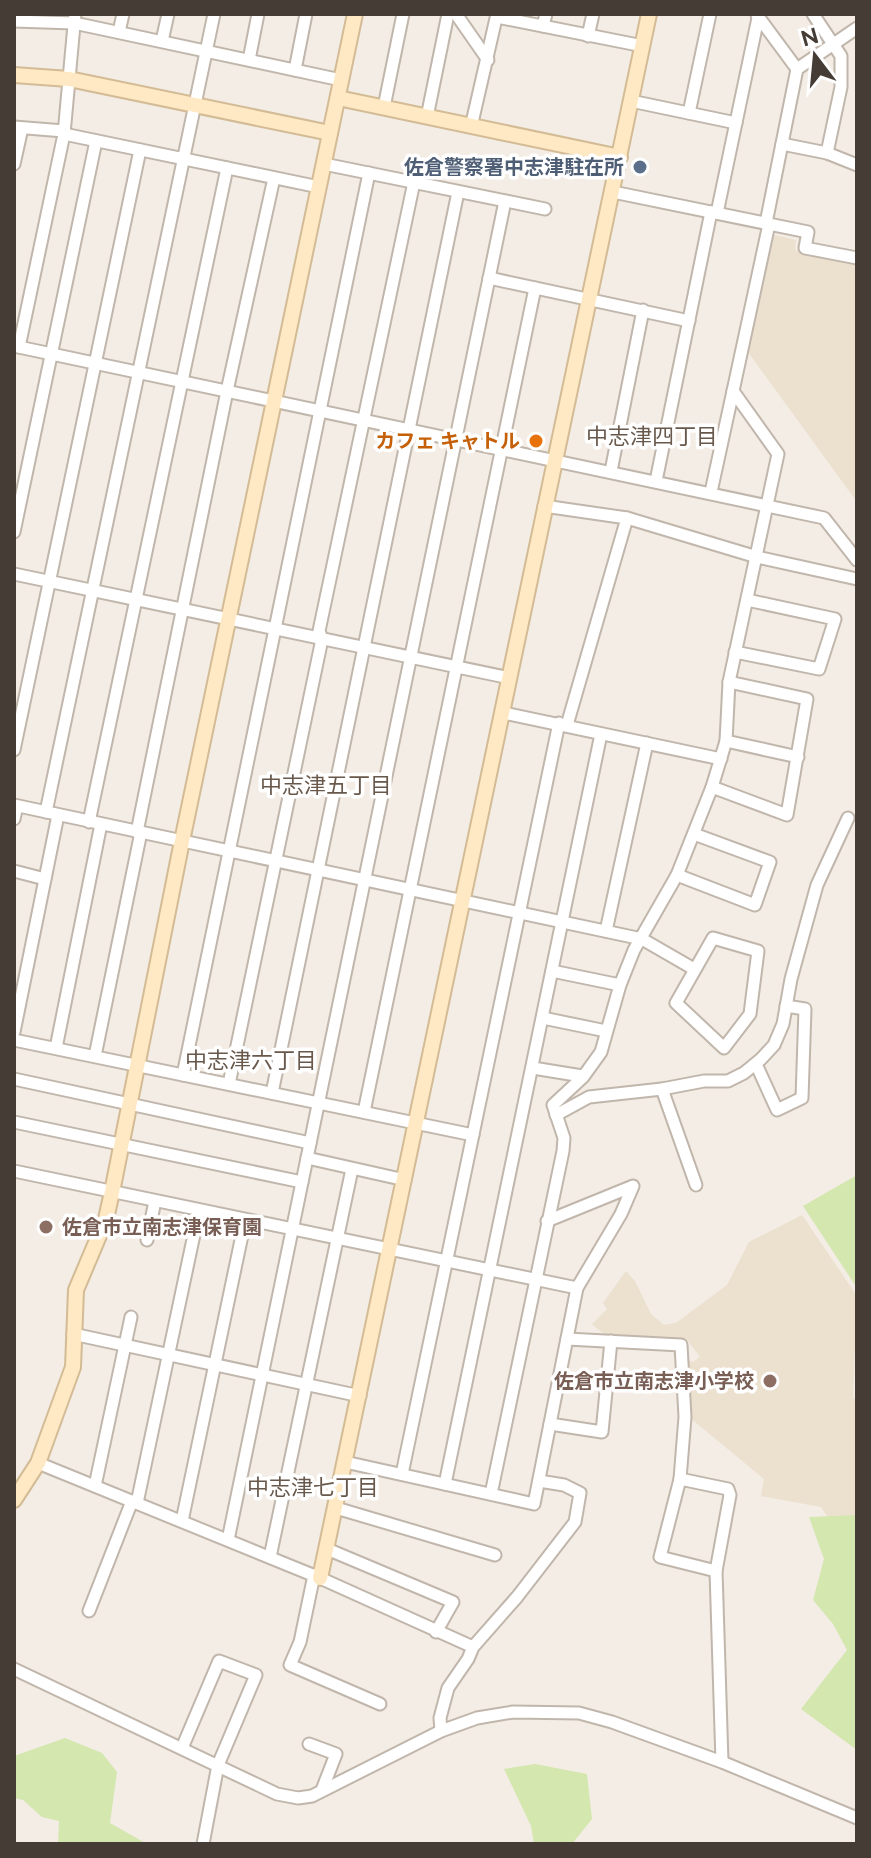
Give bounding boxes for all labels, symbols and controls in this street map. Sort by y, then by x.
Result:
north arrow [775,16,855,96]
text: N [798,22,821,52]
place label: 佐倉警察署中志津駐在所 [404,155,624,179]
marker: 佐倉警察署中志津駐在所 [631,158,649,176]
district label: 中志津四丁目 [586,423,718,449]
place label: カフェ キャトル [375,429,520,453]
marker: カフェ キャトル [527,432,545,450]
district label: 中志津五丁目 [260,772,392,798]
district label: 中志津六丁目 [185,1047,317,1073]
place label: 佐倉市立南志津保育園 [62,1215,262,1239]
marker: 佐倉市立南志津保育園 [37,1218,55,1236]
place label: 佐倉市立南志津小学校 [554,1369,754,1393]
marker: 佐倉市立南志津小学校 [761,1372,779,1390]
district label: 中志津七丁目 [247,1474,379,1500]

